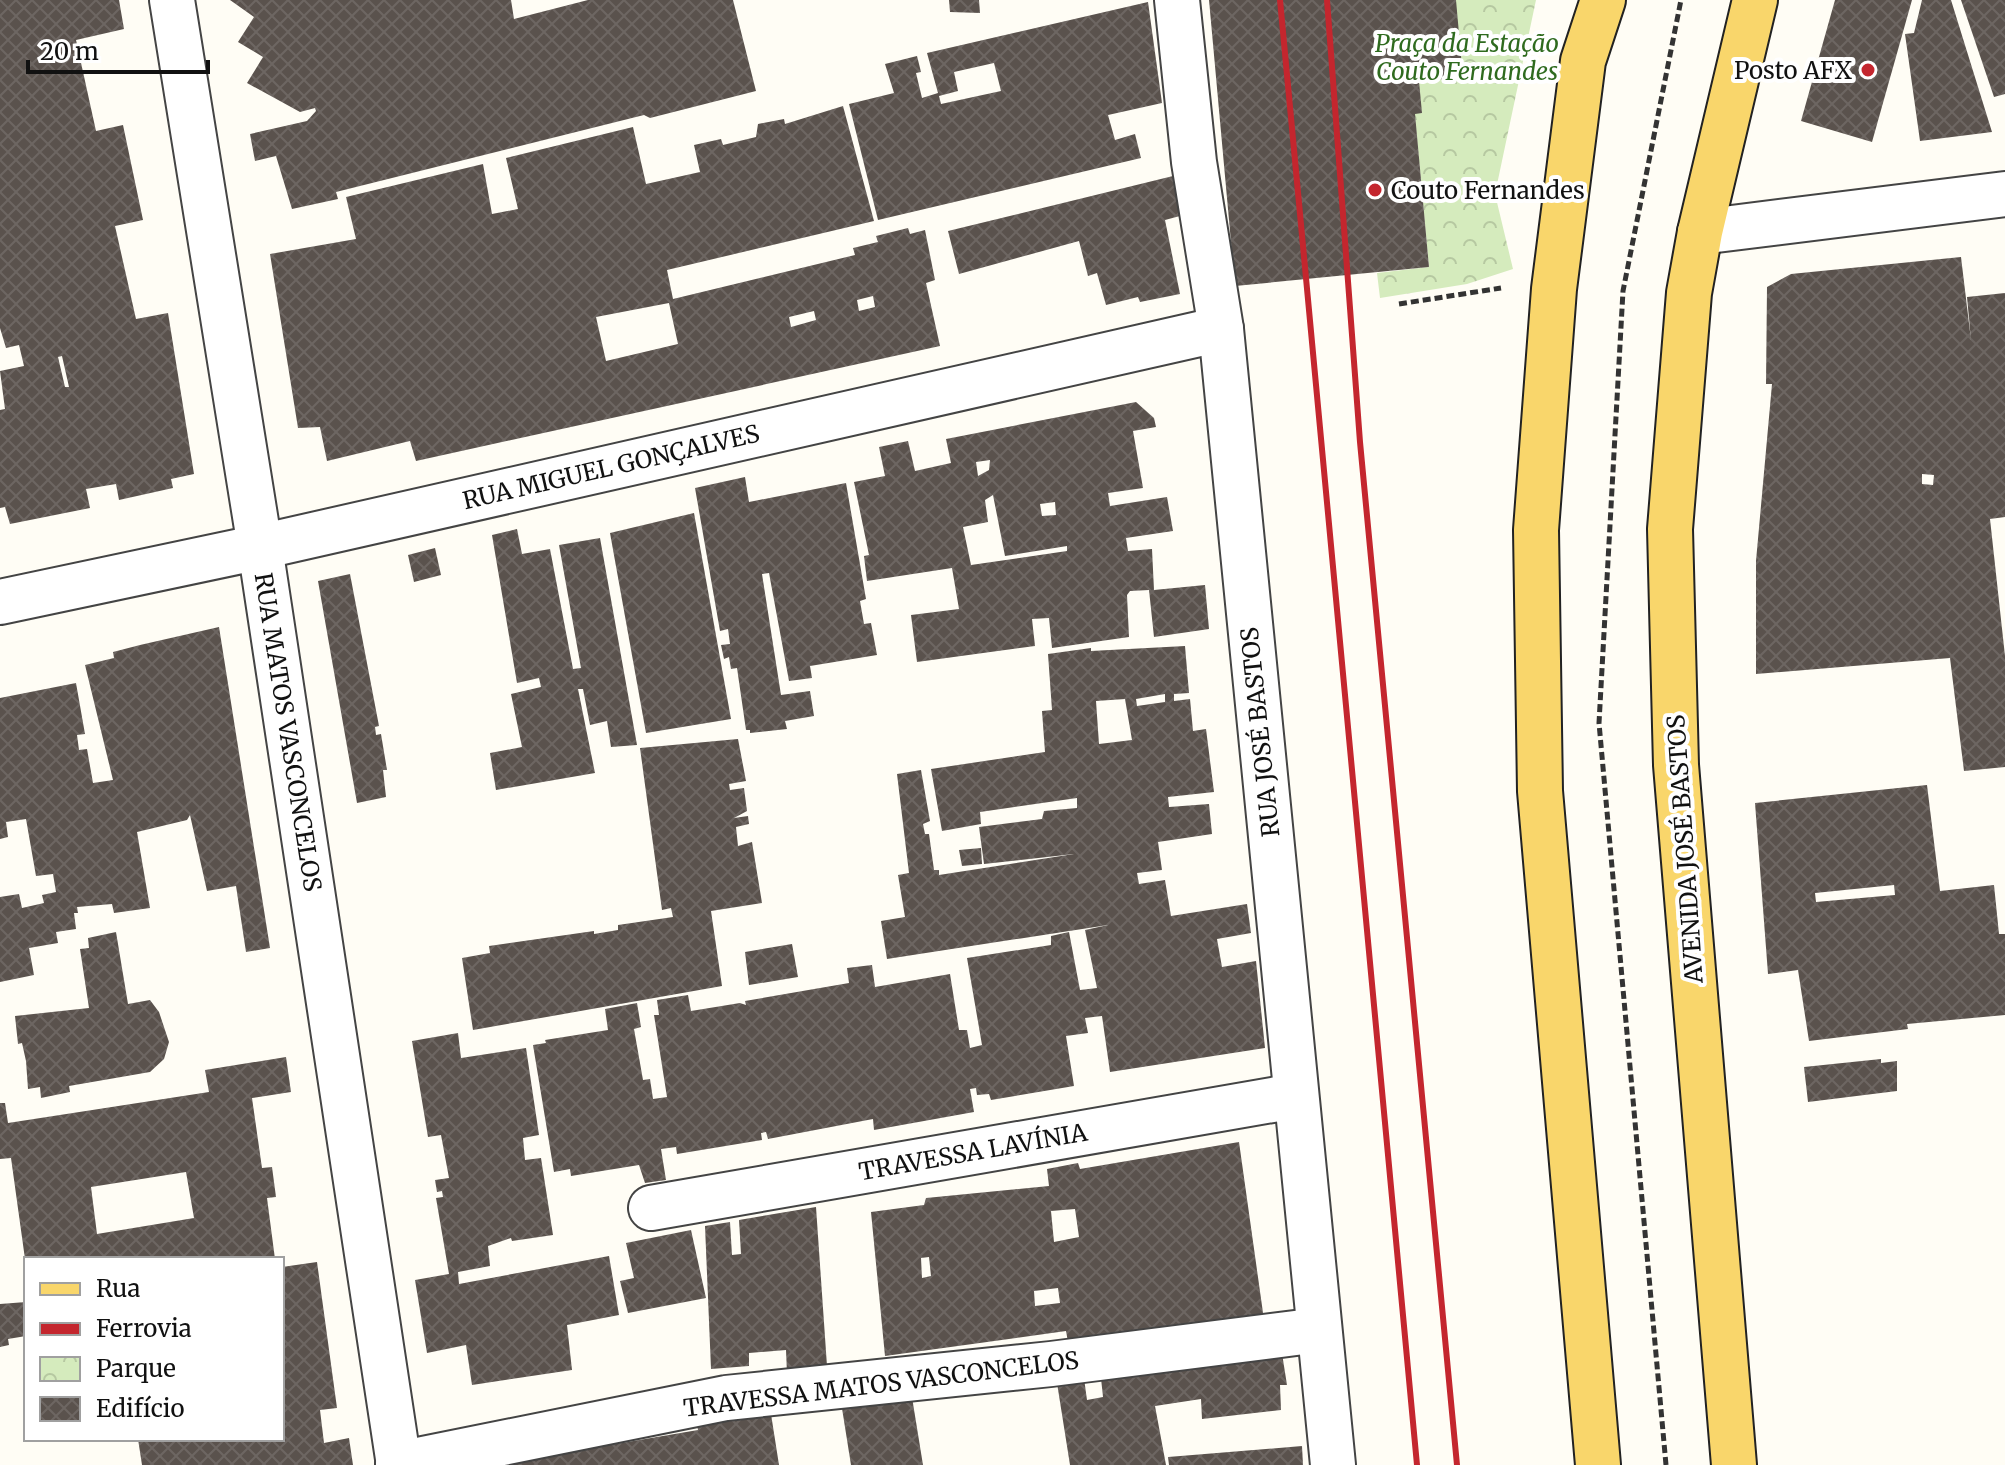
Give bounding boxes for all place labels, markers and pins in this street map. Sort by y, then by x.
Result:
place label: Posto AFX [1734,55,1853,86]
marker: Posto AFX [1859,61,1877,79]
place label: Couto Fernandes [1391,175,1585,206]
marker: Couto Fernandes [1366,181,1384,199]

